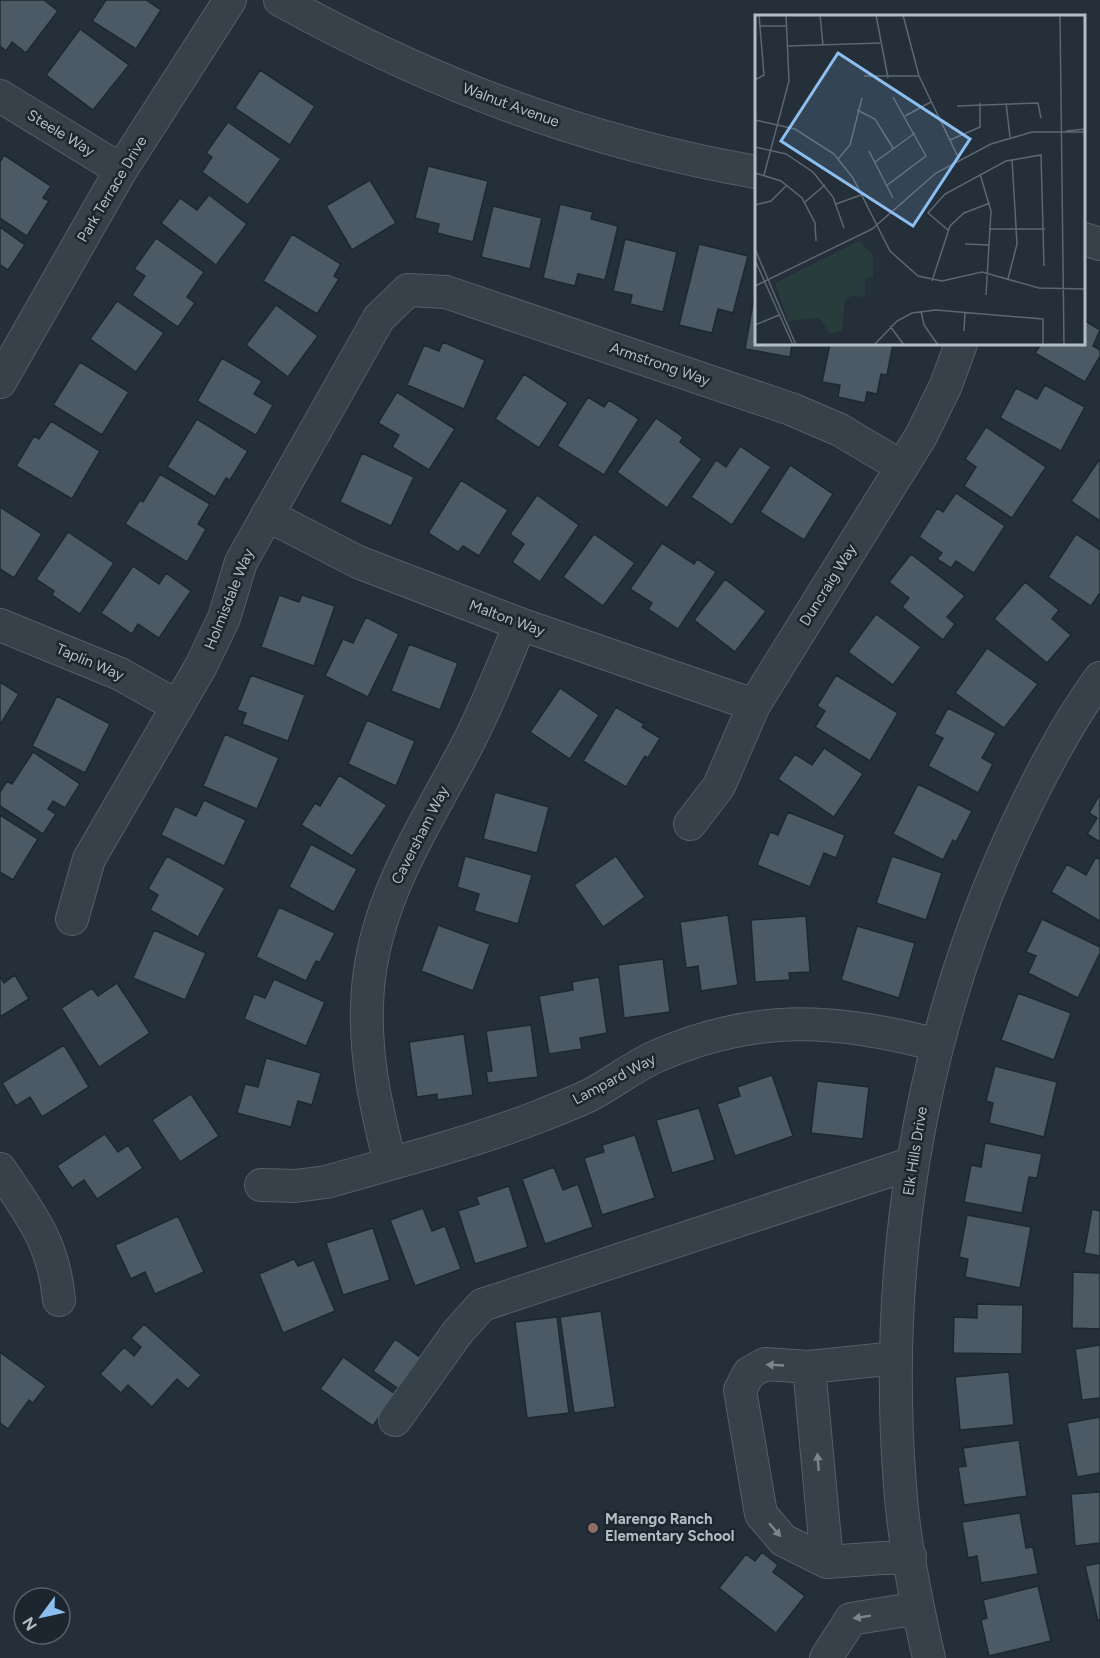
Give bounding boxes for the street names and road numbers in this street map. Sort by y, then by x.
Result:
street label: Walnut Avenue [460,79,562,131]
street label: Steele Way [24,106,98,160]
street label: Park Terrace Drive [73,133,151,245]
street label: Armstrong Way [608,338,712,390]
street label: Duncraig Way [796,541,860,629]
street label: Holmisdale Way [201,546,257,652]
street label: Malton Way [467,596,547,640]
street label: Taplin Way [53,640,127,684]
street label: Caversham Way [387,783,453,887]
street label: Lampard Way [569,1050,659,1108]
street label: Elk Hills Drive [899,1105,931,1197]

